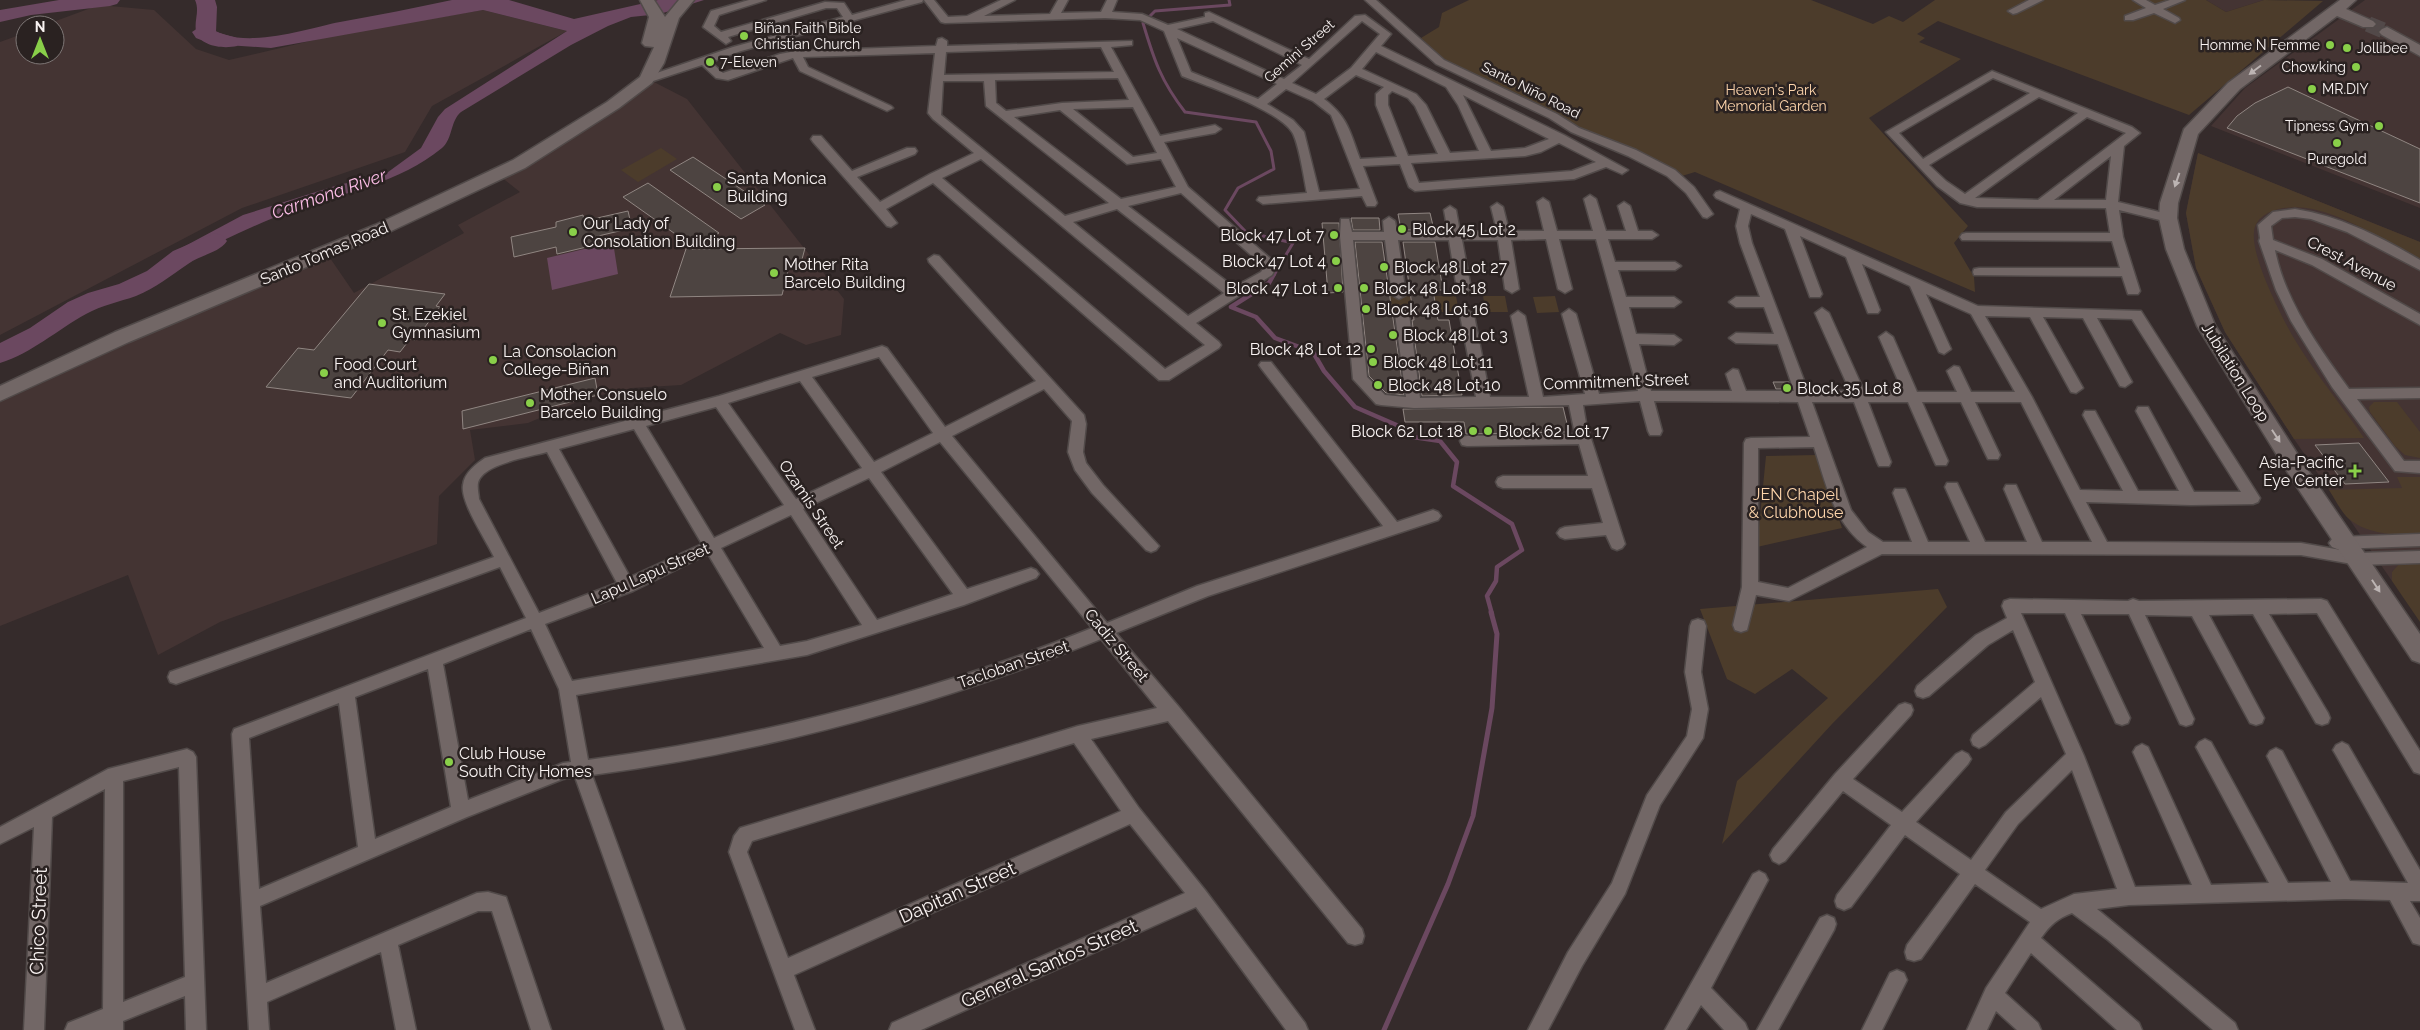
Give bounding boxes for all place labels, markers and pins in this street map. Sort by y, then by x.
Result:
place label: Biñan Faith Bible Christian Church [754,20,861,52]
marker: Biñan Faith Bible Christian Church [738,30,750,42]
place label: Homme N Femme [2200,37,2320,53]
marker: Homme N Femme [2324,39,2336,51]
place label: Jollibee [2357,40,2408,56]
marker: Jollibee [2341,42,2353,54]
place label: 7-Eleven [720,54,777,70]
marker: 7-Eleven [704,56,716,68]
place label: Chowking [2281,59,2346,75]
marker: Chowking [2350,61,2362,73]
place label: MR.DIY [2322,81,2369,97]
marker: MR.DIY [2306,83,2318,95]
place label: Tipness Gym [2285,118,2369,134]
marker: Tipness Gym [2373,120,2385,132]
marker: Puregold [2331,137,2343,149]
place label: Puregold [2307,151,2367,167]
place label: Santa Monica Building [727,169,827,206]
marker: Santa Monica Building [711,181,723,193]
place label: Our Lady of Consolation Building [583,214,736,251]
place label: Block 45 Lot 2 [1412,220,1516,239]
marker: Block 45 Lot 2 [1396,223,1408,235]
marker: Our Lady of Consolation Building [567,226,579,238]
place label: Block 47 Lot 7 [1220,226,1324,245]
marker: Block 47 Lot 7 [1328,229,1340,241]
place label: Block 47 Lot 4 [1222,252,1326,271]
place label: Mother Rita Barcelo Building [784,255,905,292]
marker: Block 47 Lot 4 [1330,255,1342,267]
place label: Block 48 Lot 27 [1394,258,1507,277]
marker: Block 48 Lot 27 [1378,261,1390,273]
marker: Mother Rita Barcelo Building [768,267,780,279]
place label: Block 47 Lot 1 [1226,279,1328,298]
place label: Block 48 Lot 18 [1374,279,1487,298]
marker: Block 47 Lot 1 [1332,282,1344,294]
marker: Block 48 Lot 18 [1358,282,1370,294]
place label: Block 48 Lot 16 [1376,300,1489,319]
marker: Block 48 Lot 16 [1360,303,1372,315]
place label: St. Ezekiel Gymnasium [392,305,480,342]
marker: St. Ezekiel Gymnasium [376,317,388,329]
place label: Block 48 Lot 3 [1403,326,1508,345]
marker: Block 48 Lot 3 [1387,329,1399,341]
place label: Block 48 Lot 12 [1250,340,1361,359]
place label: La Consolacion College-Biñan [503,342,616,379]
marker: Block 48 Lot 12 [1365,343,1377,355]
place label: Block 48 Lot 11 [1383,353,1493,372]
marker: La Consolacion College-Biñan [487,354,499,366]
place label: Food Court and Auditorium [334,355,447,392]
marker: Block 48 Lot 11 [1367,356,1379,368]
marker: Food Court and Auditorium [318,367,330,379]
place label: Block 48 Lot 10 [1388,376,1501,395]
marker: Block 48 Lot 10 [1372,379,1384,391]
place label: Block 35 Lot 8 [1797,379,1902,398]
marker: Block 35 Lot 8 [1781,382,1793,394]
place label: Mother Consuelo Barcelo Building [540,385,667,422]
marker: Mother Consuelo Barcelo Building [524,397,536,409]
place label: Block 62 Lot 18 [1351,422,1463,441]
place label: Block 62 Lot 17 [1498,422,1610,441]
marker: Block 62 Lot 18 [1467,425,1479,437]
marker: Block 62 Lot 17 [1482,425,1494,437]
place label: Asia-Pacific Eye Center [2259,453,2344,490]
marker: Asia-Pacific Eye Center [2348,464,2362,478]
place label: Club House South City Homes [459,744,592,781]
marker: Club House South City Homes [443,756,455,768]

